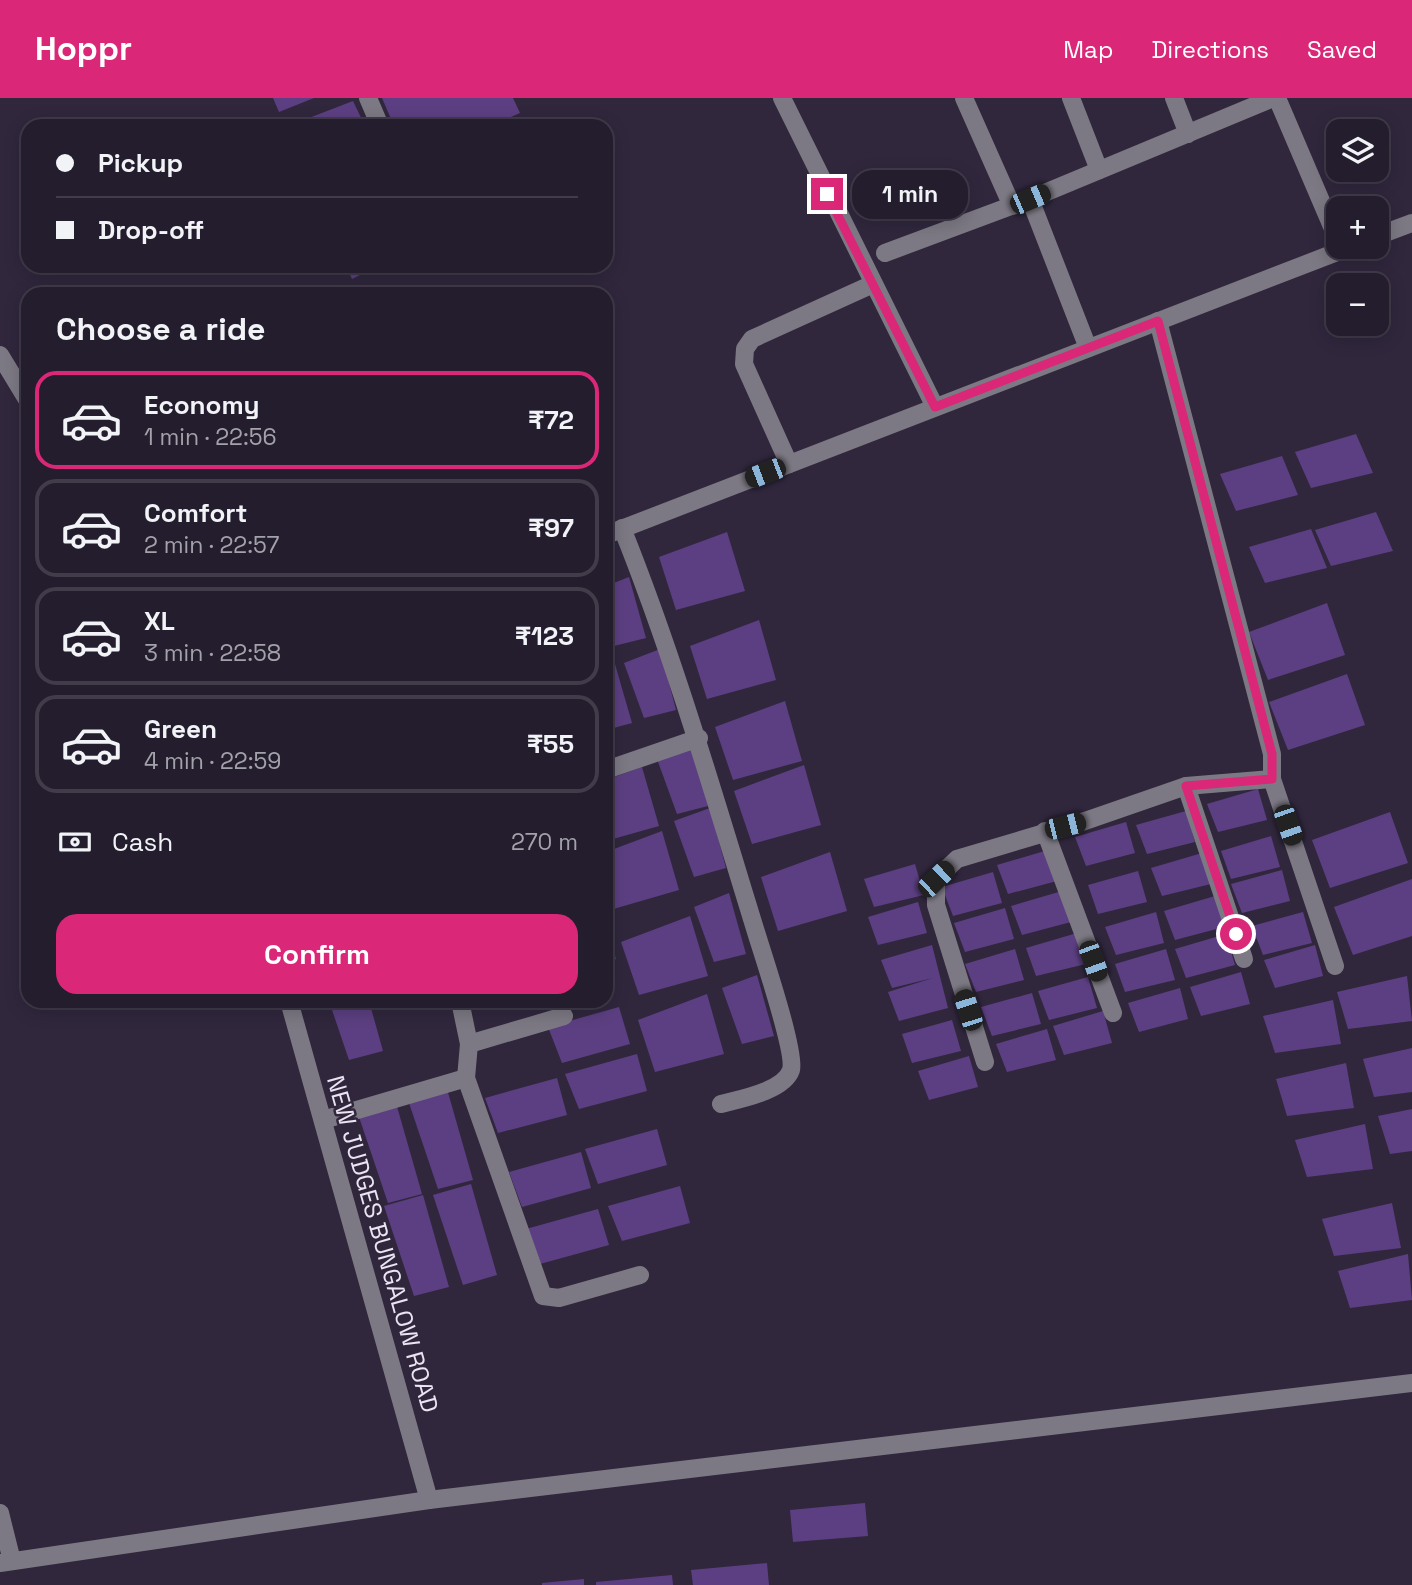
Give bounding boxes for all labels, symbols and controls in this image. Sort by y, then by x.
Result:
text: Hoppr [35,28,132,70]
text: Map [1063,34,1113,65]
text: Directions [1151,34,1269,65]
text: Saved [1307,34,1377,65]
map controls [1326,119,1389,336]
button: layers [1326,119,1389,182]
text: Pickup [98,146,183,180]
callout: 1 min [852,170,967,218]
route end [811,178,843,210]
text: 1 min [882,179,938,209]
car [1007,181,1054,217]
button: + [1326,196,1389,259]
text: Drop-off [98,213,204,247]
button: − [1326,273,1389,336]
text: Choose a ride [56,309,266,349]
text: Economy [144,388,260,422]
icon: car [60,389,123,452]
text: ₹72 [528,403,574,437]
text: 1 min · 22:56 [144,422,277,452]
car [742,456,789,490]
text: Comfort [144,496,247,530]
icon: car [60,497,123,560]
text: ₹97 [528,511,574,545]
text: 2 min · 22:57 [144,530,279,560]
text: XL [144,604,175,638]
icon: car [60,605,123,668]
text: ₹123 [515,619,574,653]
text: 3 min · 22:58 [144,638,281,668]
text: Green [144,712,217,746]
icon: car [60,713,123,776]
text: ₹55 [527,727,574,761]
text: 4 min · 22:59 [144,746,281,776]
car [1272,802,1305,848]
car [1043,811,1088,841]
icon: cash [56,823,94,861]
text: Cash [112,825,173,859]
text: 270 m [511,827,578,857]
car [914,857,959,901]
button: Confirm [56,914,578,994]
route start [1220,918,1252,950]
car [1076,938,1111,984]
car [952,987,985,1033]
street label: NEW JUDGES BUNGALOW ROAD [320,1072,446,1416]

